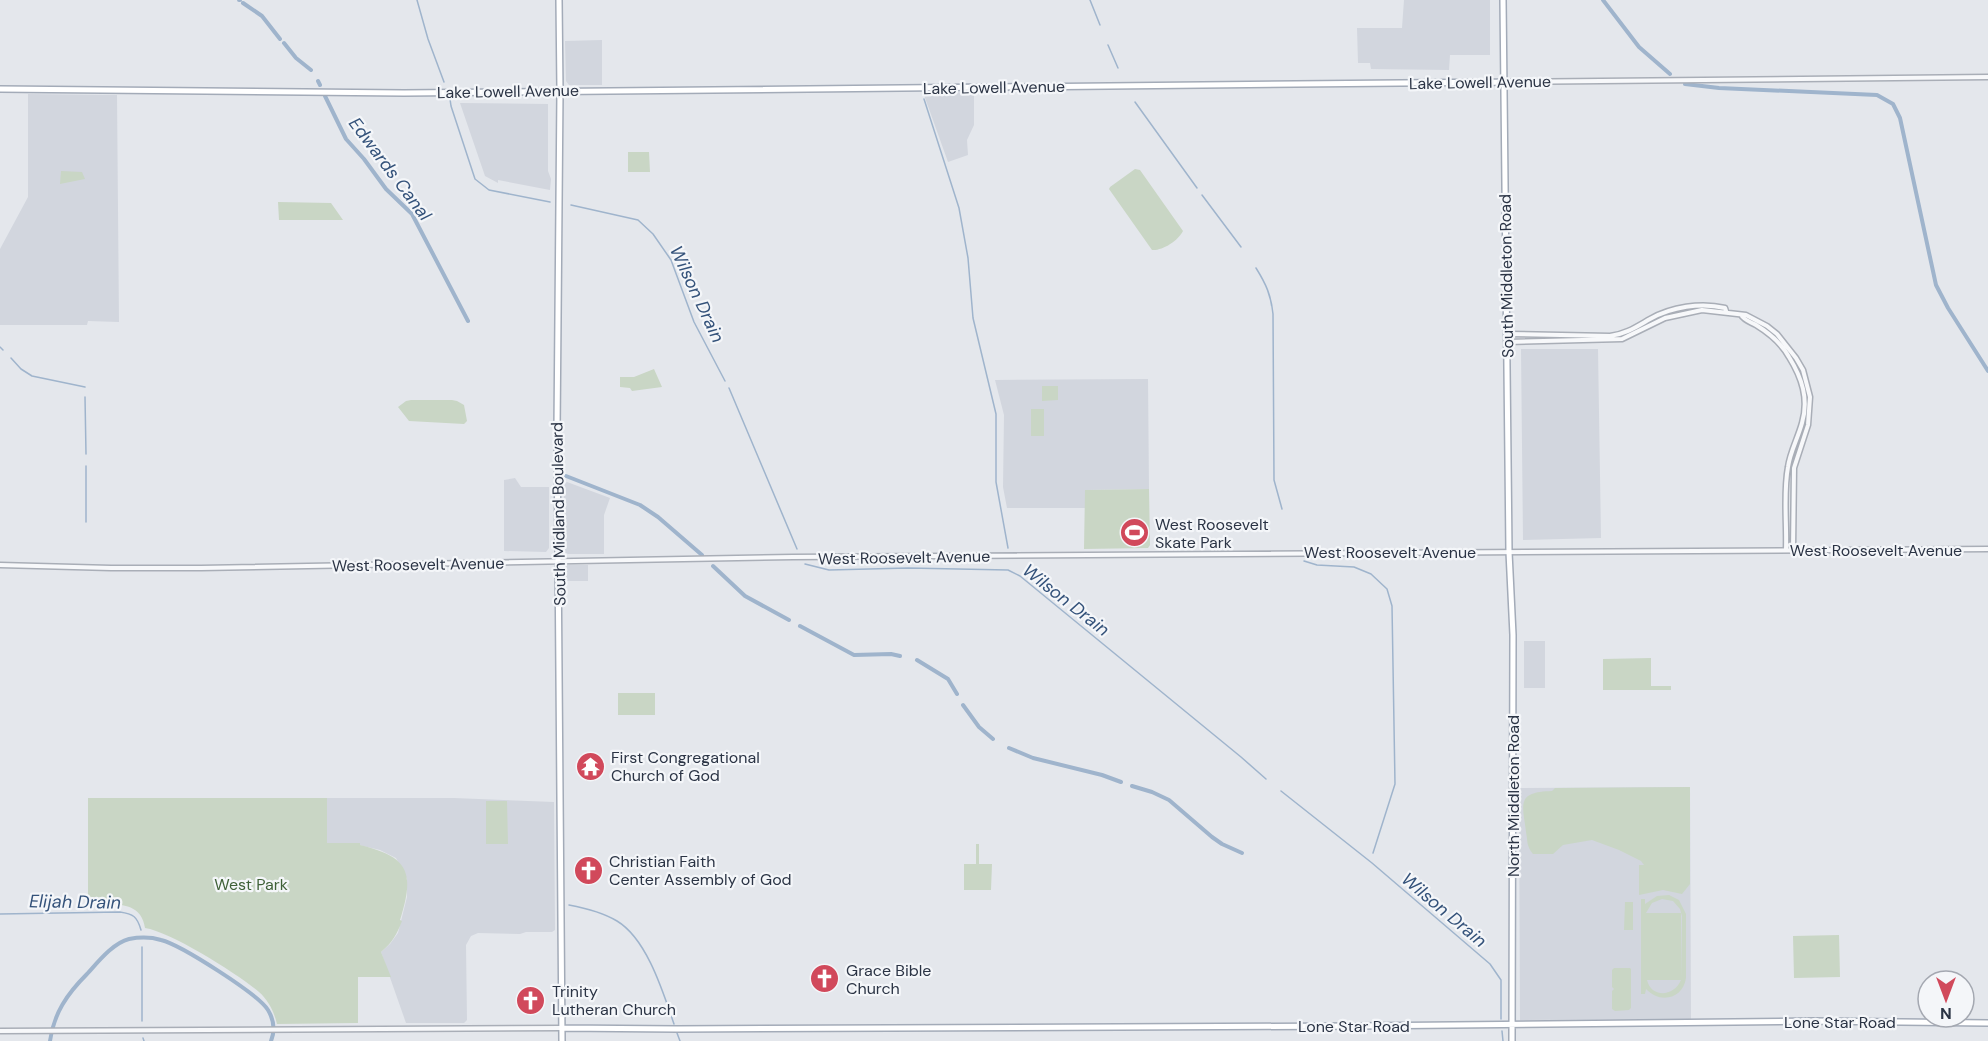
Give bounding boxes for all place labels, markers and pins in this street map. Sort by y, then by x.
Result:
place label: West Roosevelt Skate Park [1155,514,1269,553]
sports icon: West Roosevelt Skate Park [1118,517,1150,549]
place label: First Congregational Church of God [611,747,760,786]
temple icon: First Congregational Church of God [574,750,606,782]
place label: Christian Faith Center Assembly of God [609,851,792,890]
church icon: Christian Faith Center Assembly of God [572,854,604,886]
place label: Grace Bible Church [846,960,931,999]
church icon: Grace Bible Church [809,963,841,995]
place label: Trinity Lutheran Church [552,981,676,1020]
church icon: Trinity Lutheran Church [515,984,547,1016]

